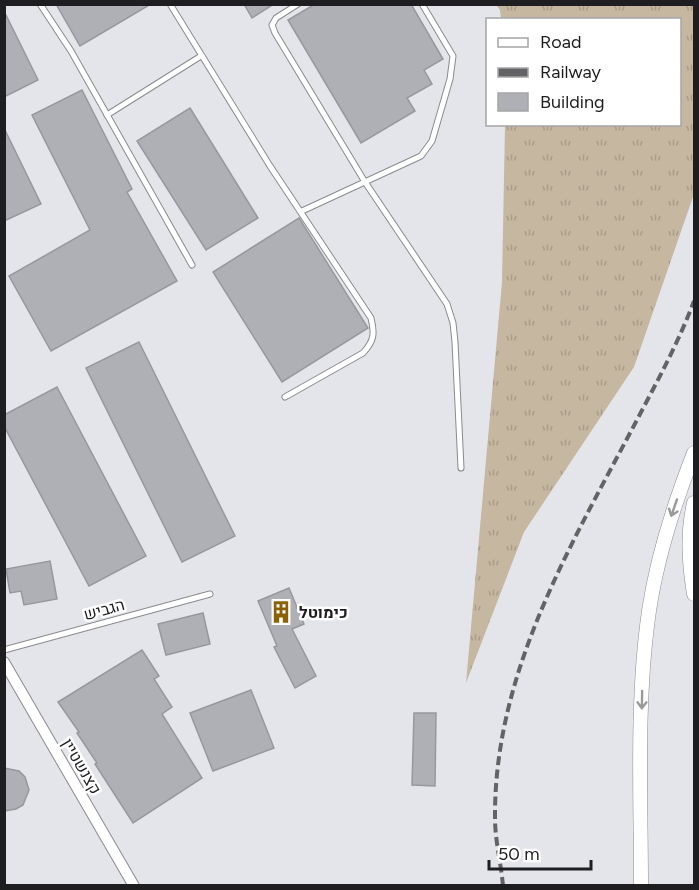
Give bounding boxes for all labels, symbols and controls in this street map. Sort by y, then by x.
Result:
legend [486,18,681,126]
text: Road [540,31,581,53]
text: Railway [540,61,602,83]
text: Building [540,91,605,113]
one-way arrow [668,498,679,517]
street label: הגביש [82,595,127,624]
building icon: כימוטל [268,599,294,625]
place label: כימוטל [299,603,348,622]
one-way arrow [636,689,648,709]
street label: קצנשטיין [58,735,105,798]
scale bar [489,833,591,871]
text: 50 m [498,843,540,865]

